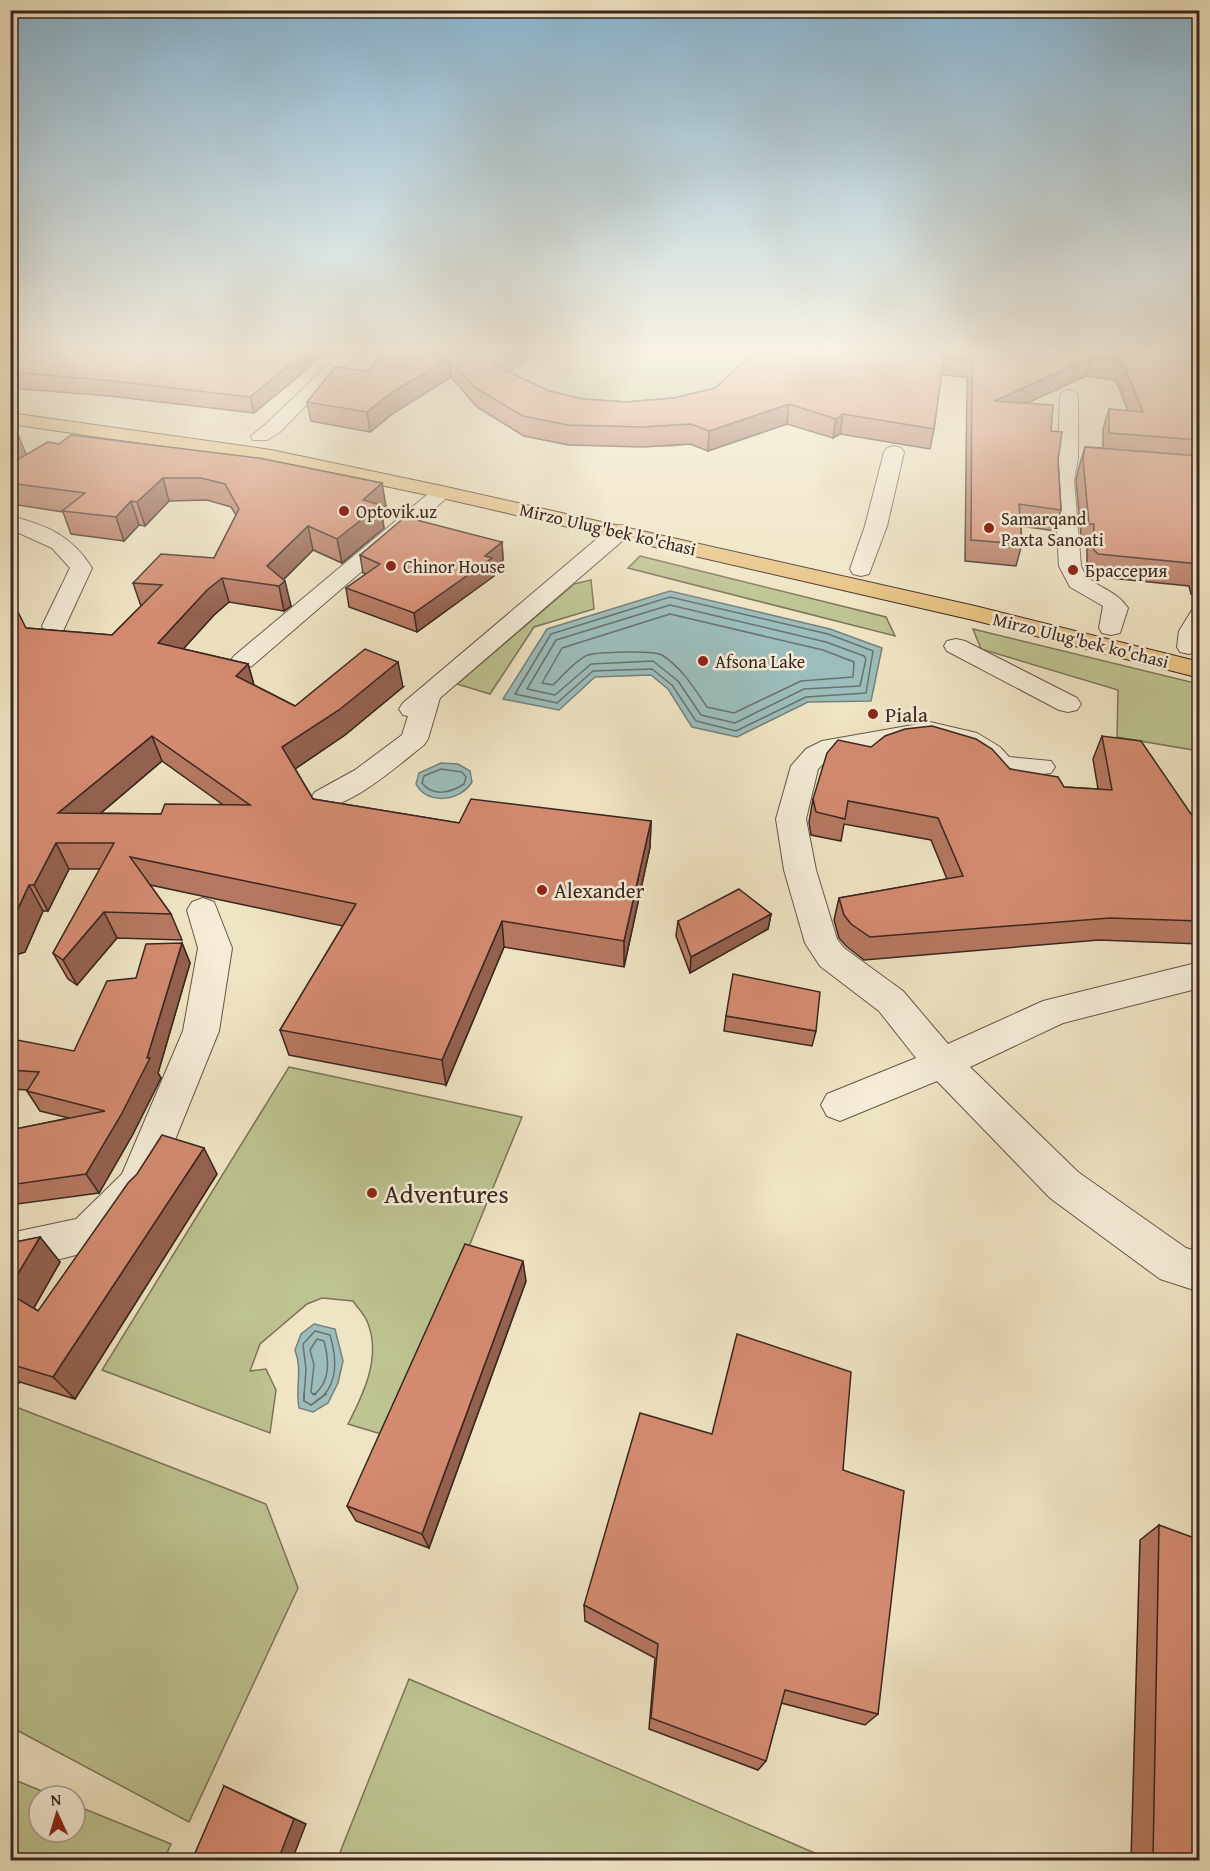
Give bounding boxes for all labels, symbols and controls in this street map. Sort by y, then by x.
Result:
street label: Mirzo Ulug'bek ko'chasi [517,496,699,562]
place label: Optovik.uz [356,498,437,525]
marker: Optovik.uz [337,504,351,518]
place label: Samarqand Paxta Sanoati [1001,505,1104,553]
marker: Samarqand Paxta Sanoati [982,521,996,535]
place label: Chinor House [403,553,505,580]
place label: Брассерия [1085,557,1167,584]
marker: Chinor House [384,559,398,573]
marker: Брассерия [1066,563,1080,577]
street label: Mirzo Ulug'bek ko'chasi [990,605,1172,675]
place label: Afsona Lake [715,648,805,675]
marker: Afsona Lake [696,654,710,668]
place label: Piala [885,699,928,730]
marker: Piala [866,707,880,721]
place label: Alexander [554,875,645,906]
marker: Alexander [535,883,549,897]
place label: Adventures [384,1174,509,1213]
marker: Adventures [365,1186,379,1200]
north arrow [27,1784,87,1844]
text: N [50,1787,62,1811]

